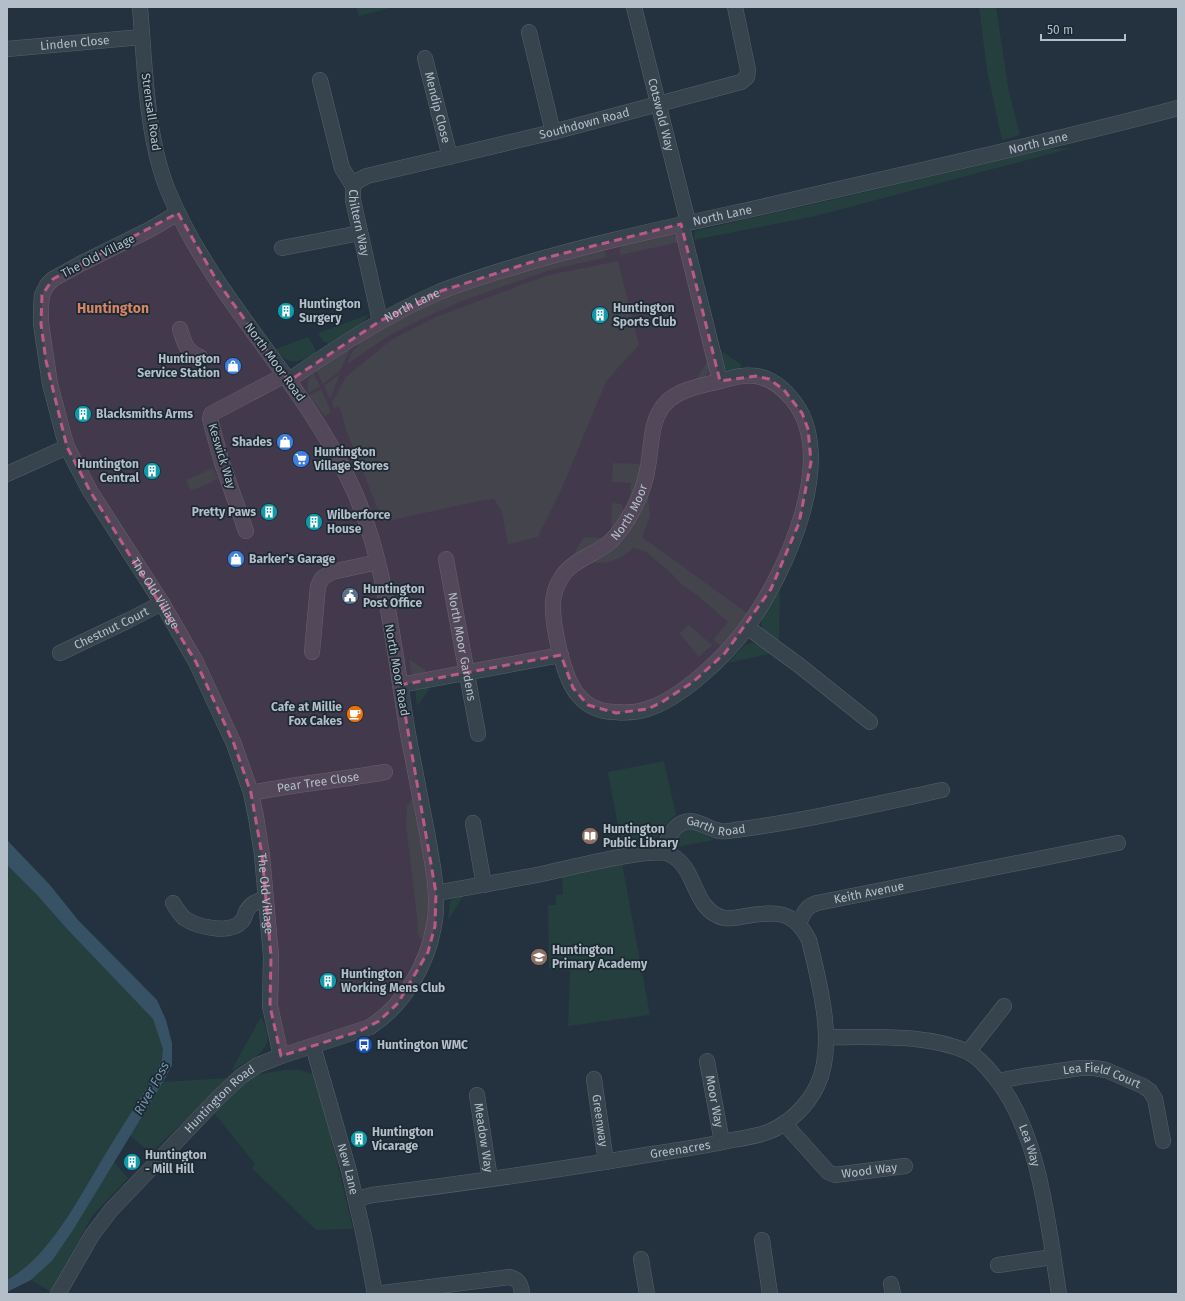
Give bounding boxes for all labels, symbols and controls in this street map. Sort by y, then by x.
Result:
scale bar [1041,16,1125,42]
text: 50 m [1047,23,1073,37]
street label: Linden Close [39,33,110,53]
street label: Mendip Close [422,70,453,145]
street label: Strensall Road [139,72,163,152]
street label: Cotswold Way [645,77,677,153]
street label: Southdown Road [538,105,631,142]
street label: North Lane [1007,129,1069,157]
street label: Chiltern Way [346,189,372,257]
street label: North Lane [691,202,753,229]
street label: The Old Village [59,231,137,281]
street label: North Lane [382,286,442,325]
place label: Huntington Surgery [299,297,361,325]
district label: Huntington [77,300,149,317]
building icon: Huntington Surgery [276,301,296,321]
place label: Huntington Sports Club [613,301,677,329]
building icon: Huntington Sports Club [590,305,610,325]
street label: North Moor Road [242,320,308,404]
place label: Huntington Service Station [137,352,220,380]
shop icon: Huntington Service Station [223,356,243,376]
building icon: Blacksmiths Arms [73,404,93,424]
place label: Blacksmiths Arms [96,407,193,421]
street label: Keswick Way [205,422,239,491]
shop icon: Shades [275,432,295,452]
place label: Shades [232,435,272,449]
place label: Huntington Village Stores [313,445,389,473]
supermarket icon: Huntington Village Stores [291,449,311,469]
place label: Huntington Central [77,457,139,485]
building icon: Huntington Central [142,461,162,481]
street label: North Moor [608,482,650,543]
building icon: Pretty Paws [259,502,279,522]
place label: Pretty Paws [192,505,256,519]
place label: Wilberforce House [327,508,391,536]
building icon: Wilberforce House [304,512,324,532]
shop icon: Barker's Garage [226,549,246,569]
place label: Barker's Garage [249,552,336,566]
street label: The Old Village [128,555,182,631]
place label: Huntington Post Office [363,582,425,610]
public building icon: Huntington Post Office [340,586,360,606]
street label: North Moor Gardens [445,591,479,703]
street label: Chestnut Court [72,604,152,652]
street label: North Moor Road [382,623,412,717]
place label: Cafe at Millie Fox Cakes [271,700,342,728]
cafe icon: Cafe at Millie Fox Cakes [345,704,365,724]
street label: Pear Tree Close [276,769,360,795]
street label: Garth Road [686,814,746,839]
place label: Huntington Public Library [603,822,679,850]
library icon: Huntington Public Library [580,826,600,846]
street label: The Old Village [255,853,276,935]
street label: Keith Avenue [833,879,905,906]
place label: Huntington Primary Academy [552,943,648,971]
school or university icon: Huntington Primary Academy [529,947,549,967]
place label: Huntington Working Mens Club [341,967,445,995]
building icon: Huntington Working Mens Club [318,971,338,991]
bus stop icon: Huntington WMC [354,1035,374,1055]
place label: Huntington WMC [377,1038,468,1052]
water label: River Foss [131,1059,172,1117]
street label: Lea Field Court [1062,1061,1143,1091]
street label: Huntington Road [181,1062,257,1136]
street label: Moor Way [703,1074,726,1129]
street label: Greenway [589,1093,611,1148]
street label: Meadow Way [471,1102,496,1173]
street label: Lea Way [1016,1122,1043,1168]
place label: Huntington Vicarage [371,1125,434,1153]
building icon: Huntington Vicarage [349,1129,369,1149]
street label: Greenacres [649,1138,712,1161]
street label: New Lane [334,1142,361,1196]
place label: Huntington - Mill Hill [145,1148,207,1176]
building icon: Huntington - Mill Hill [122,1152,142,1172]
street label: Wood Way [841,1160,898,1181]

